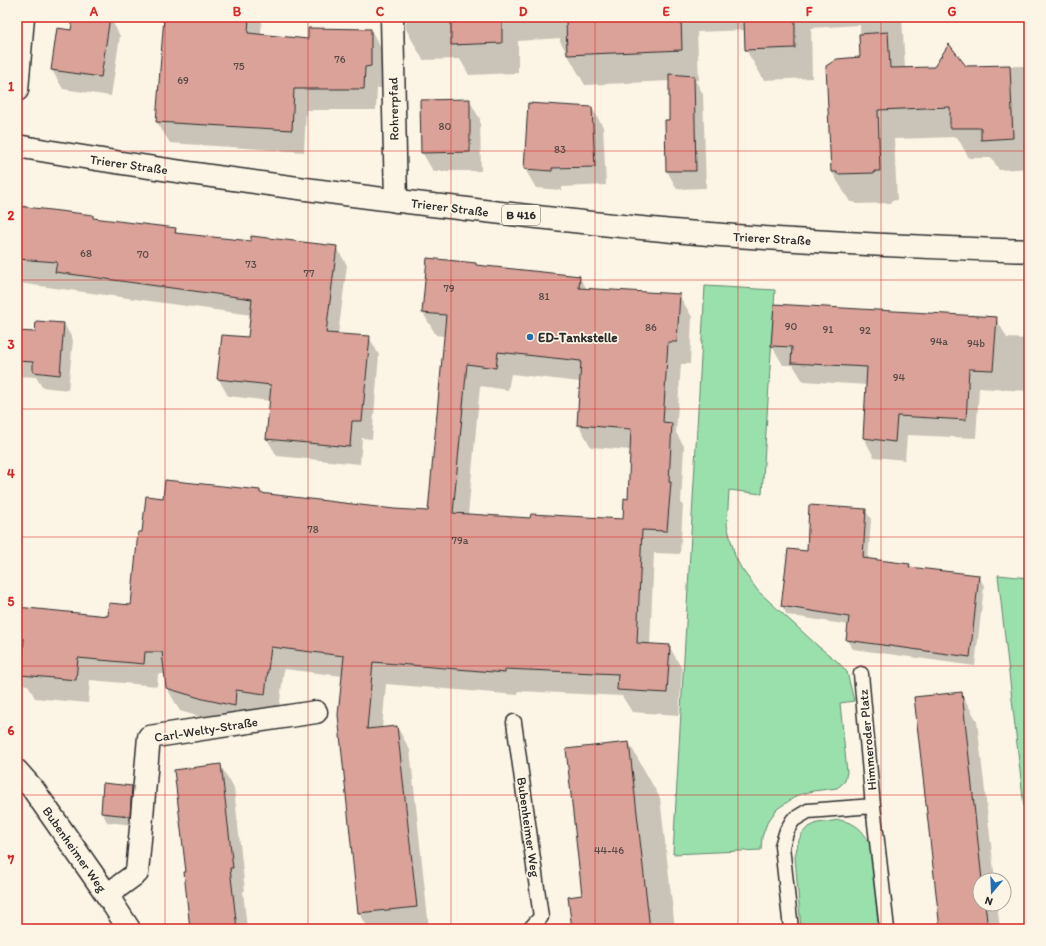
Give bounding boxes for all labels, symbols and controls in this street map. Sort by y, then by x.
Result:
text: A [89,4,99,19]
text: B [233,4,242,19]
text: C [376,4,385,19]
text: D [519,4,528,19]
text: E [662,4,670,19]
text: F [806,4,813,19]
text: G [948,4,957,19]
house number: 76 [334,53,346,66]
house number: 75 [233,60,245,73]
house number: 69 [177,74,189,87]
street label: Rohrerpfad [385,77,402,141]
text: 1 [8,79,14,94]
house number: 80 [439,120,452,133]
house number: 83 [554,143,566,156]
street label: Trierer Straße [89,152,169,177]
street label: Trierer Straße [410,195,490,220]
road number: B 416 [502,205,540,225]
text: 2 [8,208,15,223]
street label: Trierer Straße [732,229,811,248]
house number: 68 [80,247,92,260]
house number: 70 [137,248,149,261]
house number: 73 [245,258,257,271]
house number: 77 [304,267,315,280]
house number: 79 [443,282,455,295]
house number: 81 [538,290,550,303]
house number: 90 [785,320,797,333]
house number: 86 [645,321,657,334]
house number: 91 [823,323,833,336]
house number: 92 [859,324,871,337]
place label: ED-Tankstelle [538,330,618,345]
marker: ED-Tankstelle [525,332,535,342]
house number: 94a [930,335,948,348]
text: 3 [7,337,15,352]
house number: 94b [967,337,985,350]
house number: 94 [893,371,906,384]
text: 4 [7,466,15,481]
house number: 78 [307,523,319,536]
house number: 79a [452,534,469,547]
text: 5 [8,594,15,609]
street label: Himmeroder Platz [856,689,879,791]
street label: Carl-Welty-Straße [153,714,259,745]
text: 6 [8,723,15,738]
street label: Bubenheimer Weg [514,776,543,878]
street label: Bubenheimer Weg [39,804,110,895]
house number: 44-46 [594,844,624,857]
text: 7 [7,852,15,867]
north arrow [972,872,1012,912]
text: N [983,894,995,908]

